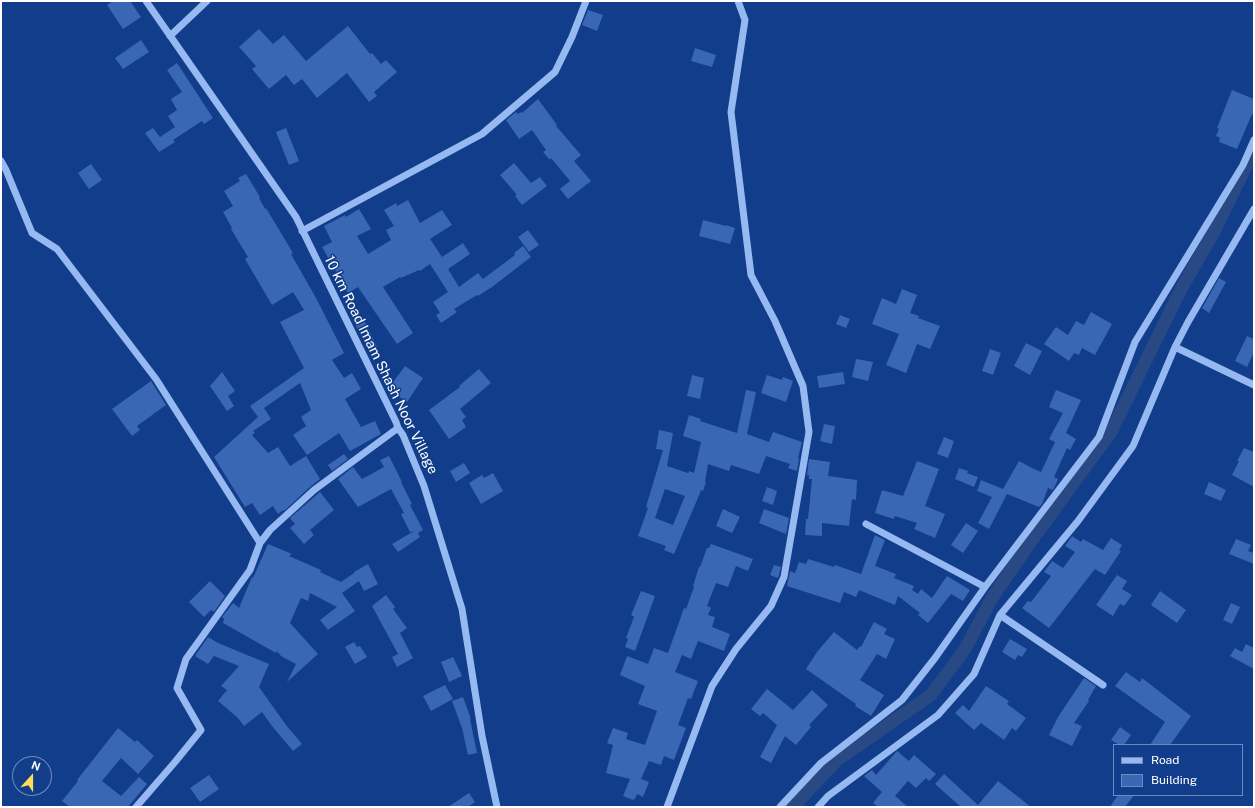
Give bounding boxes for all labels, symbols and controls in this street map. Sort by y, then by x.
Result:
street label: 10 km Road Imam Shash Noor Village [321,253,441,477]
legend [1113,744,1243,796]
text: Road [1151,753,1179,767]
north arrow [12,756,52,796]
text: N [30,759,42,773]
text: Building [1151,773,1197,787]

